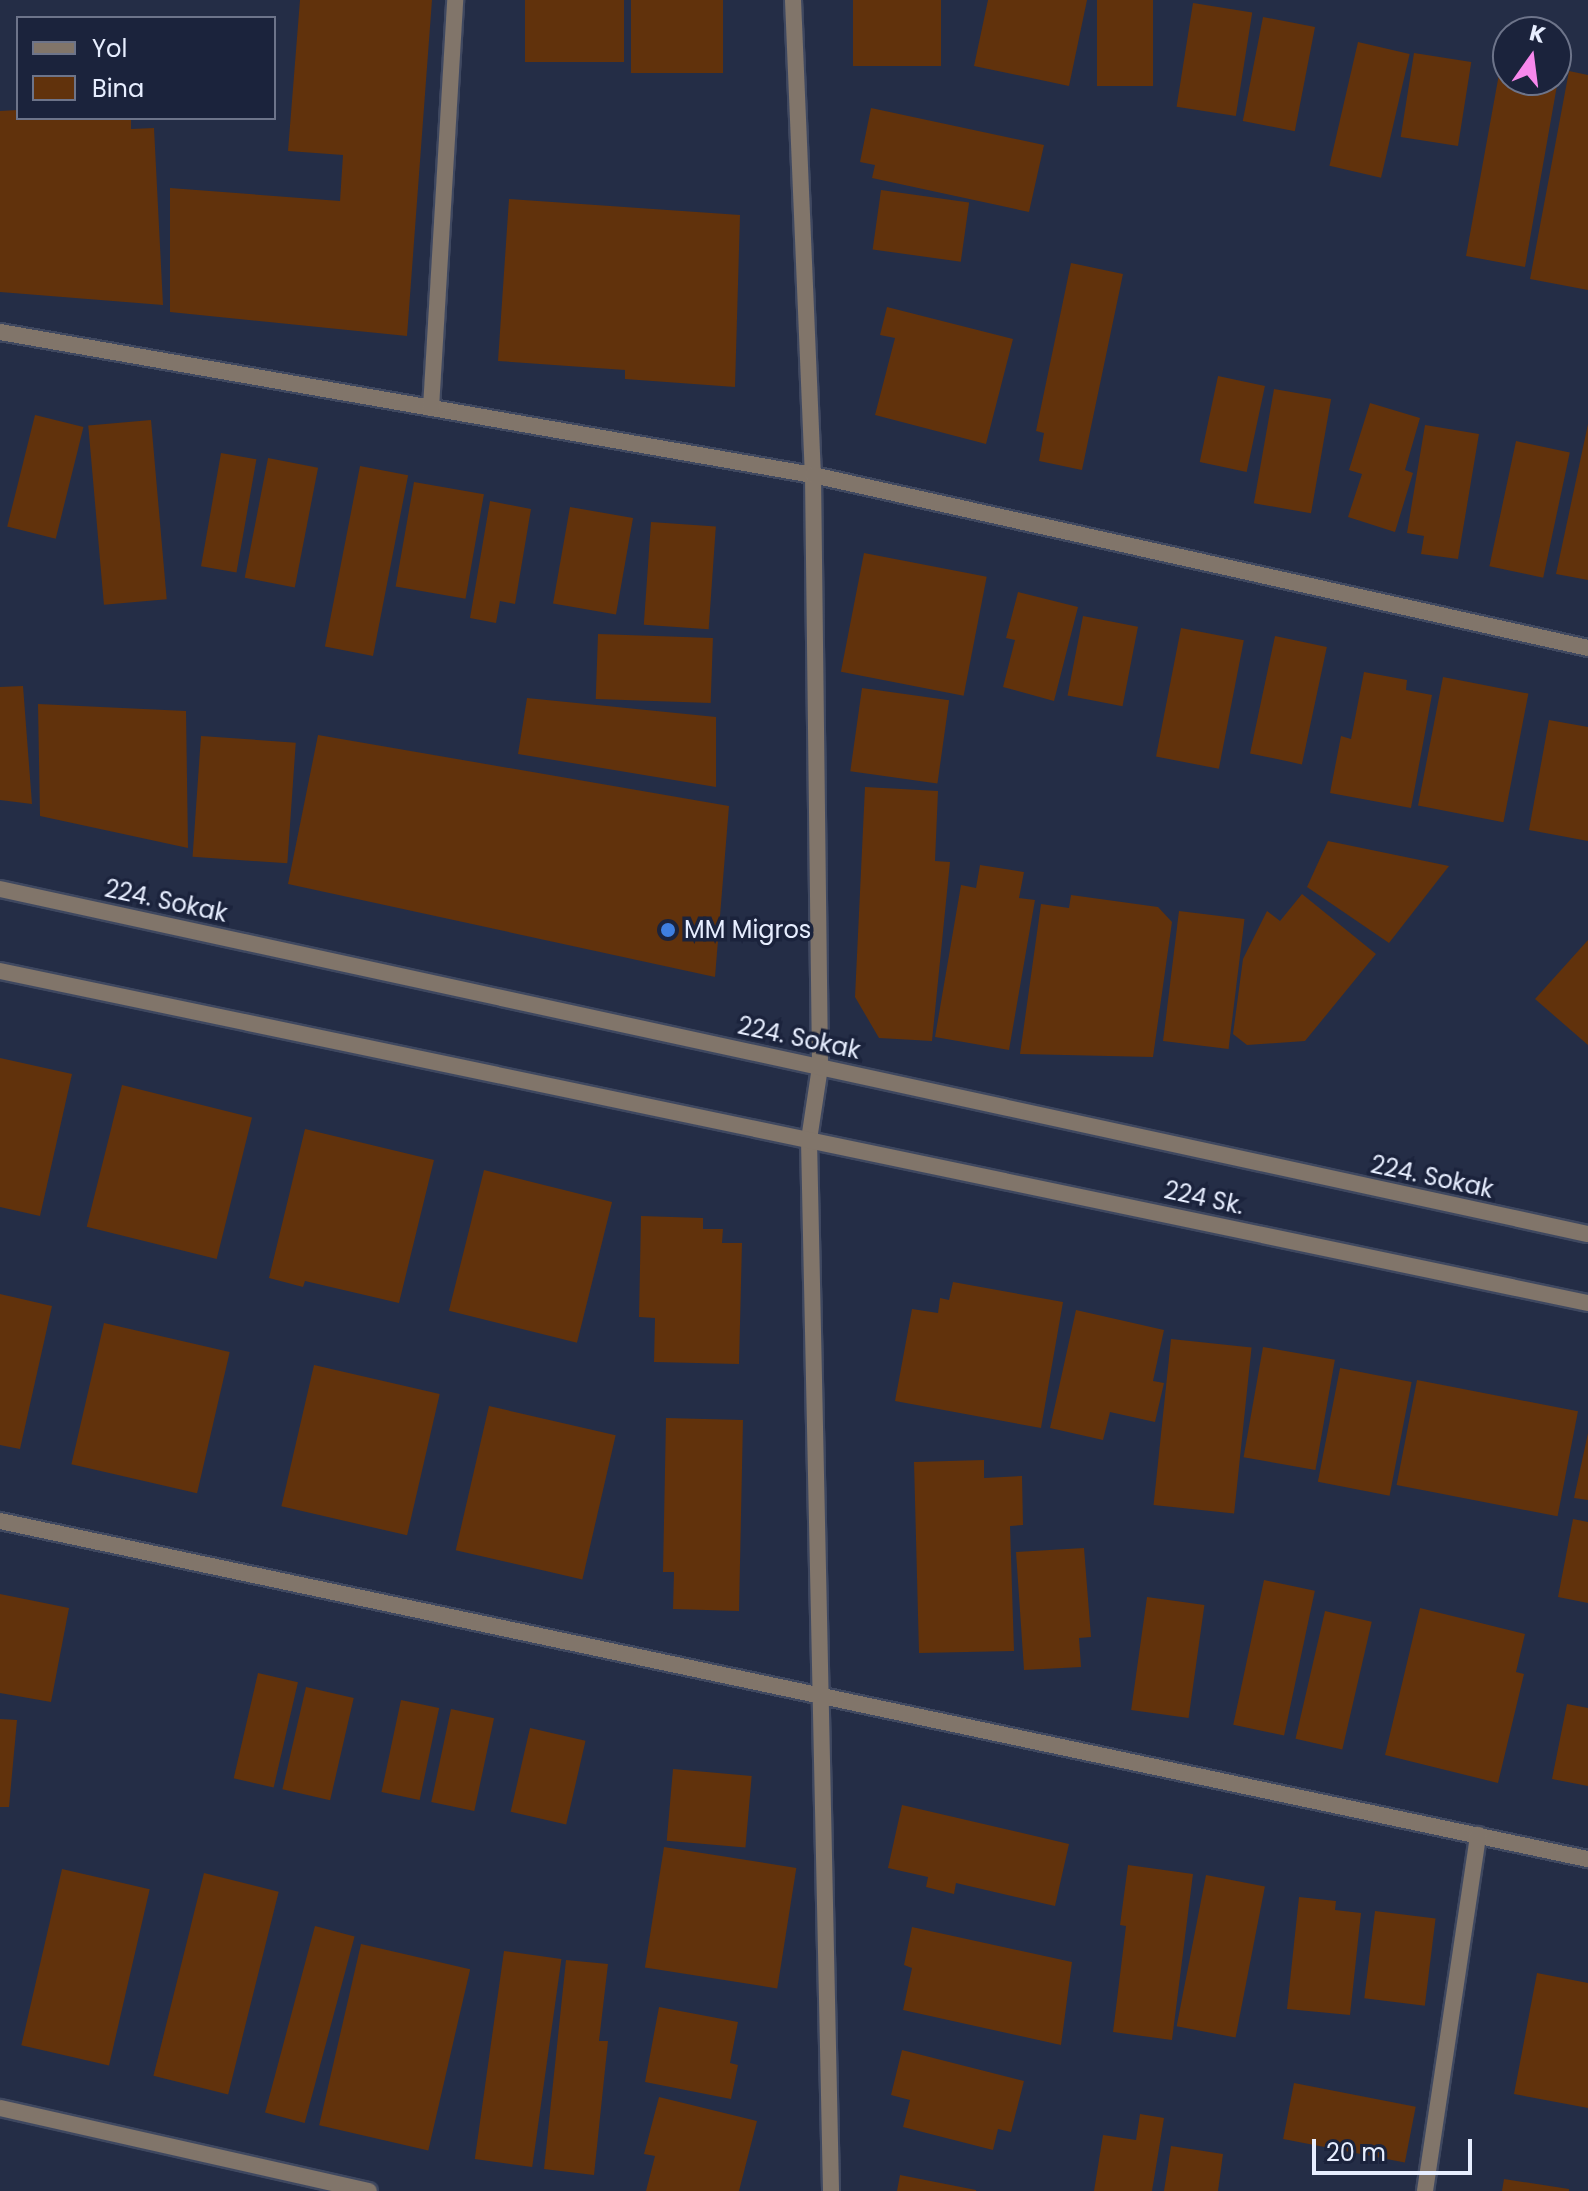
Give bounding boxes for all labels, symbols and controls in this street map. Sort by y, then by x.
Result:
legend [16,16,276,120]
north arrow [1492,16,1572,96]
text: K [1526,17,1549,51]
text: Yol [92,32,127,65]
text: Bina [92,72,144,105]
street label: 224. Sokak [102,874,230,928]
place label: MM Migros [684,916,811,944]
marker: MM Migros [659,921,677,939]
street label: 224. Sokak [735,1011,863,1065]
street label: 224. Sokak [1368,1150,1496,1204]
street label: 224 Sk. [1162,1176,1246,1220]
scale bar [1316,2123,1476,2173]
text: 20 m [1326,2136,1386,2169]

